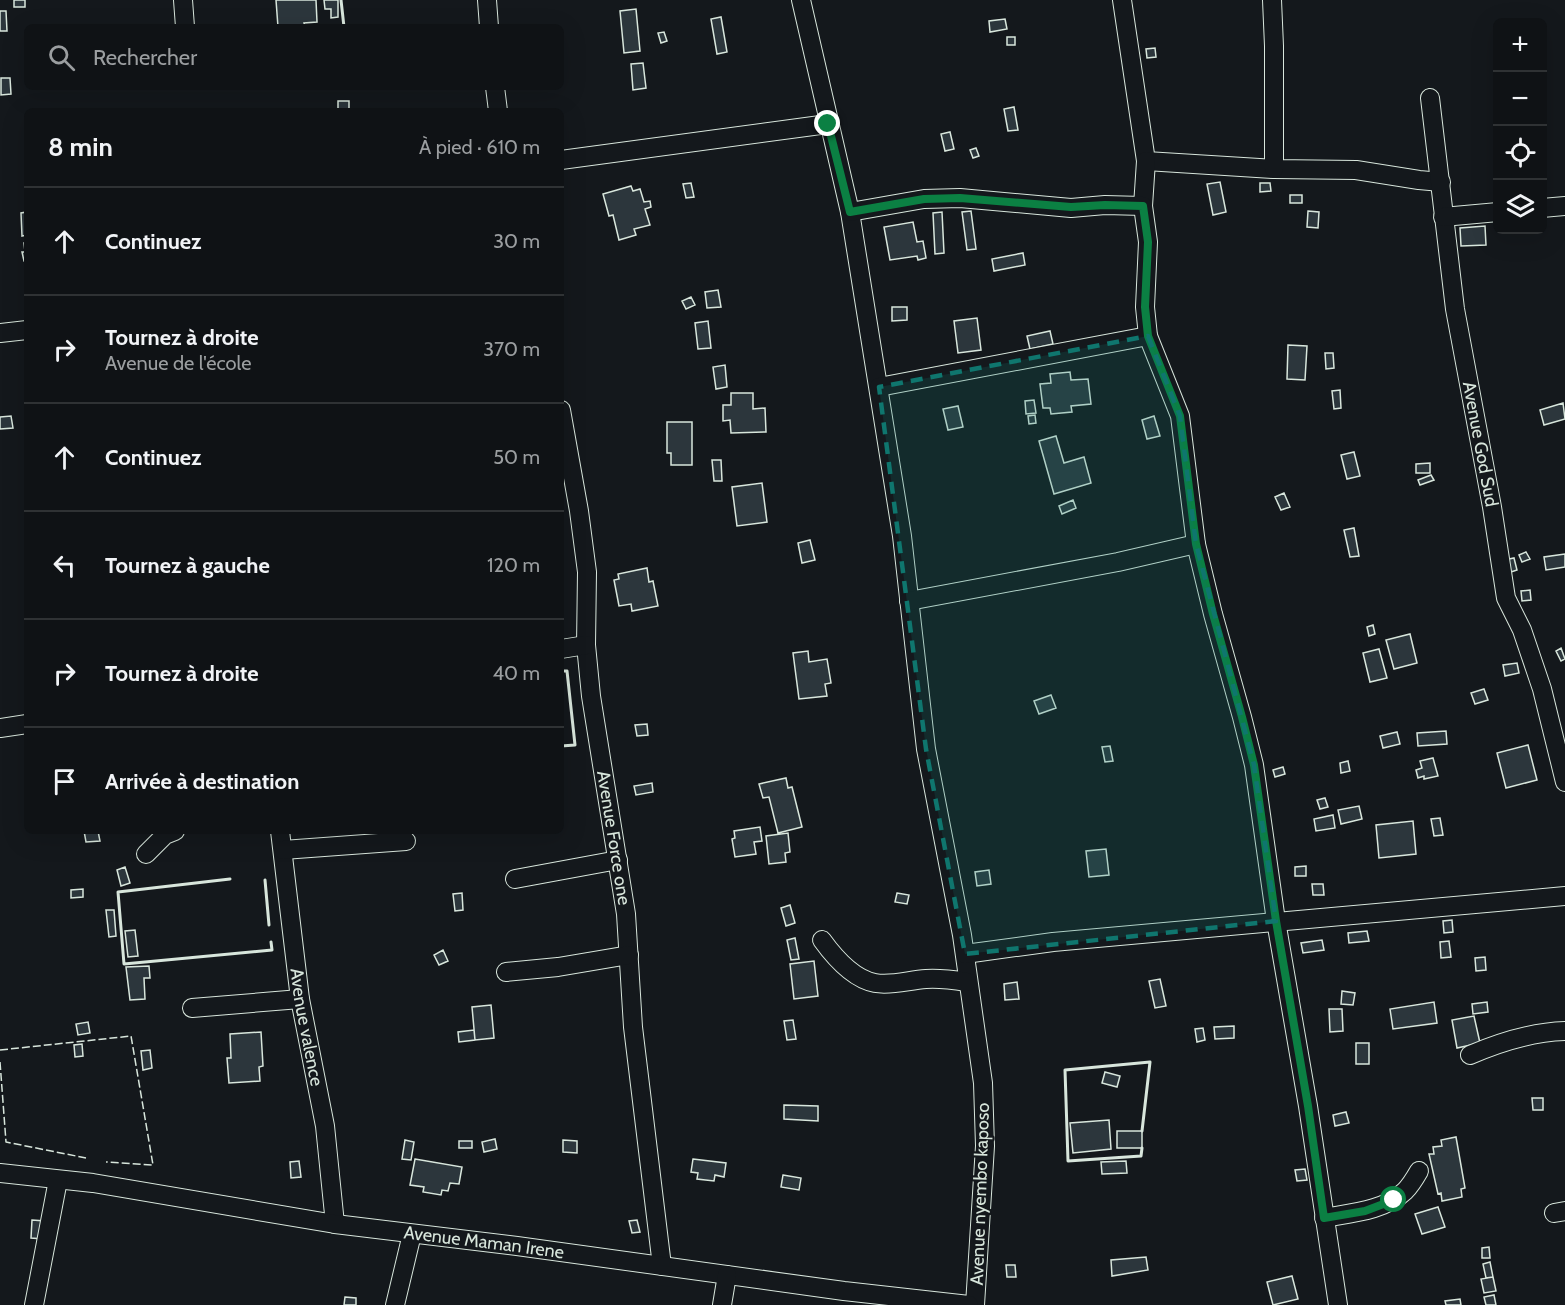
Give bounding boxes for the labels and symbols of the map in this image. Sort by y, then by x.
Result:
route end [814,110,840,136]
street label: Avenue God Sud [1458,380,1503,509]
street label: Avenue Force one [592,769,635,907]
street label: Avenue valence [285,967,328,1088]
street label: Avenue nyembo kaposo [966,1102,994,1286]
route start [1380,1186,1406,1212]
street label: Avenue Maman Irene [403,1221,565,1263]

